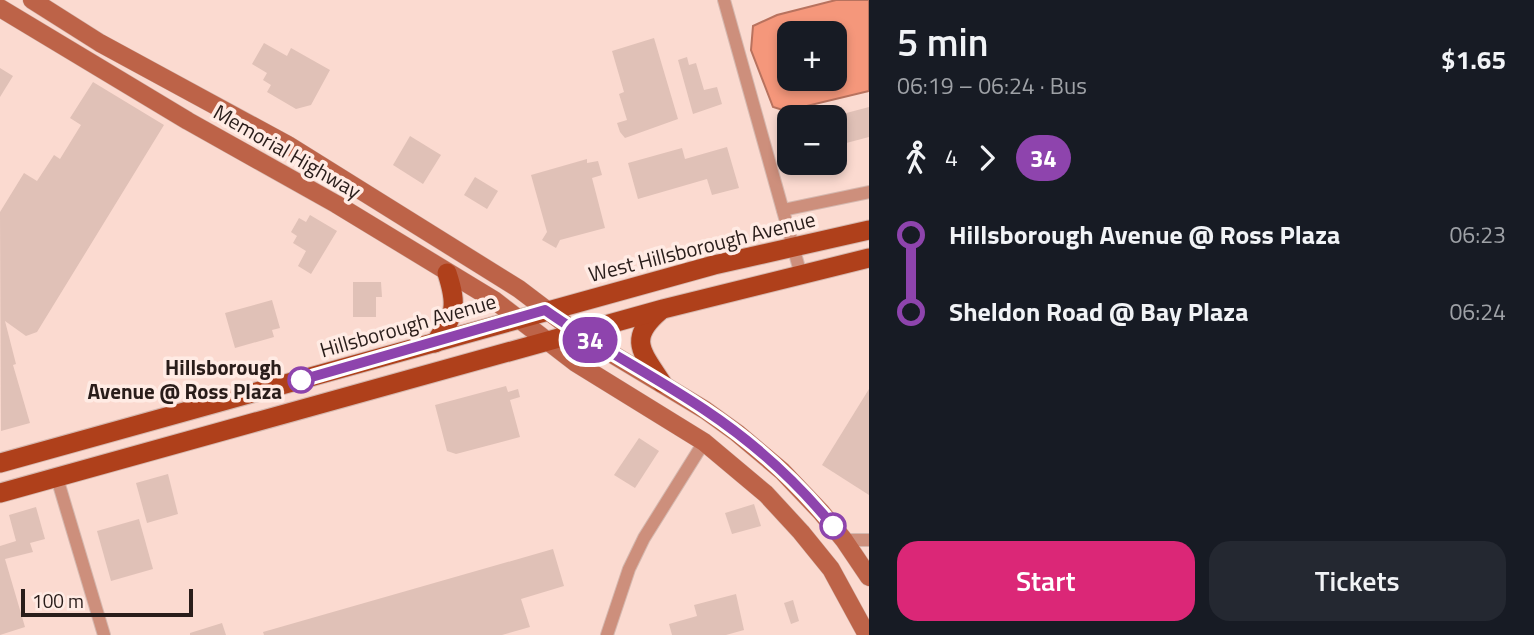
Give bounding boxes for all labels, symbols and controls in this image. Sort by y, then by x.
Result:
text: 5 min [897,13,988,71]
map controls [777,21,847,175]
button: + [777,21,847,91]
text: $1.65 [1441,40,1506,79]
text: 06:19 – 06:24 · Bus [897,68,1087,103]
street label: Memorial Highway [208,96,367,206]
button: − [777,105,847,175]
icon: walk [897,139,935,177]
icon: forward [968,139,1006,177]
text: 4 [945,140,958,175]
text: 34 [1030,140,1057,176]
street label: West Hillsborough Avenue [585,202,818,290]
text: Hillsborough Avenue @ Ross Plaza [949,215,1340,254]
text: 06:23 [1449,217,1506,252]
street label: Hillsborough Avenue [316,285,500,366]
text: Sheldon Road @ Bay Plaza [949,292,1248,331]
text: 06:24 [1449,294,1506,329]
line badge: 34 [558,317,622,363]
text: 34 [577,322,603,358]
place label: Hillsborough Avenue @ Ross Plaza [88,351,282,407]
marker: Hillsborough Avenue @ Ross Plaza [288,367,314,393]
unlabelled marker [820,513,846,539]
button: Start [897,541,1195,621]
button: Tickets [1209,541,1506,621]
scale bar [21,586,192,618]
text: 100 m [32,586,84,615]

